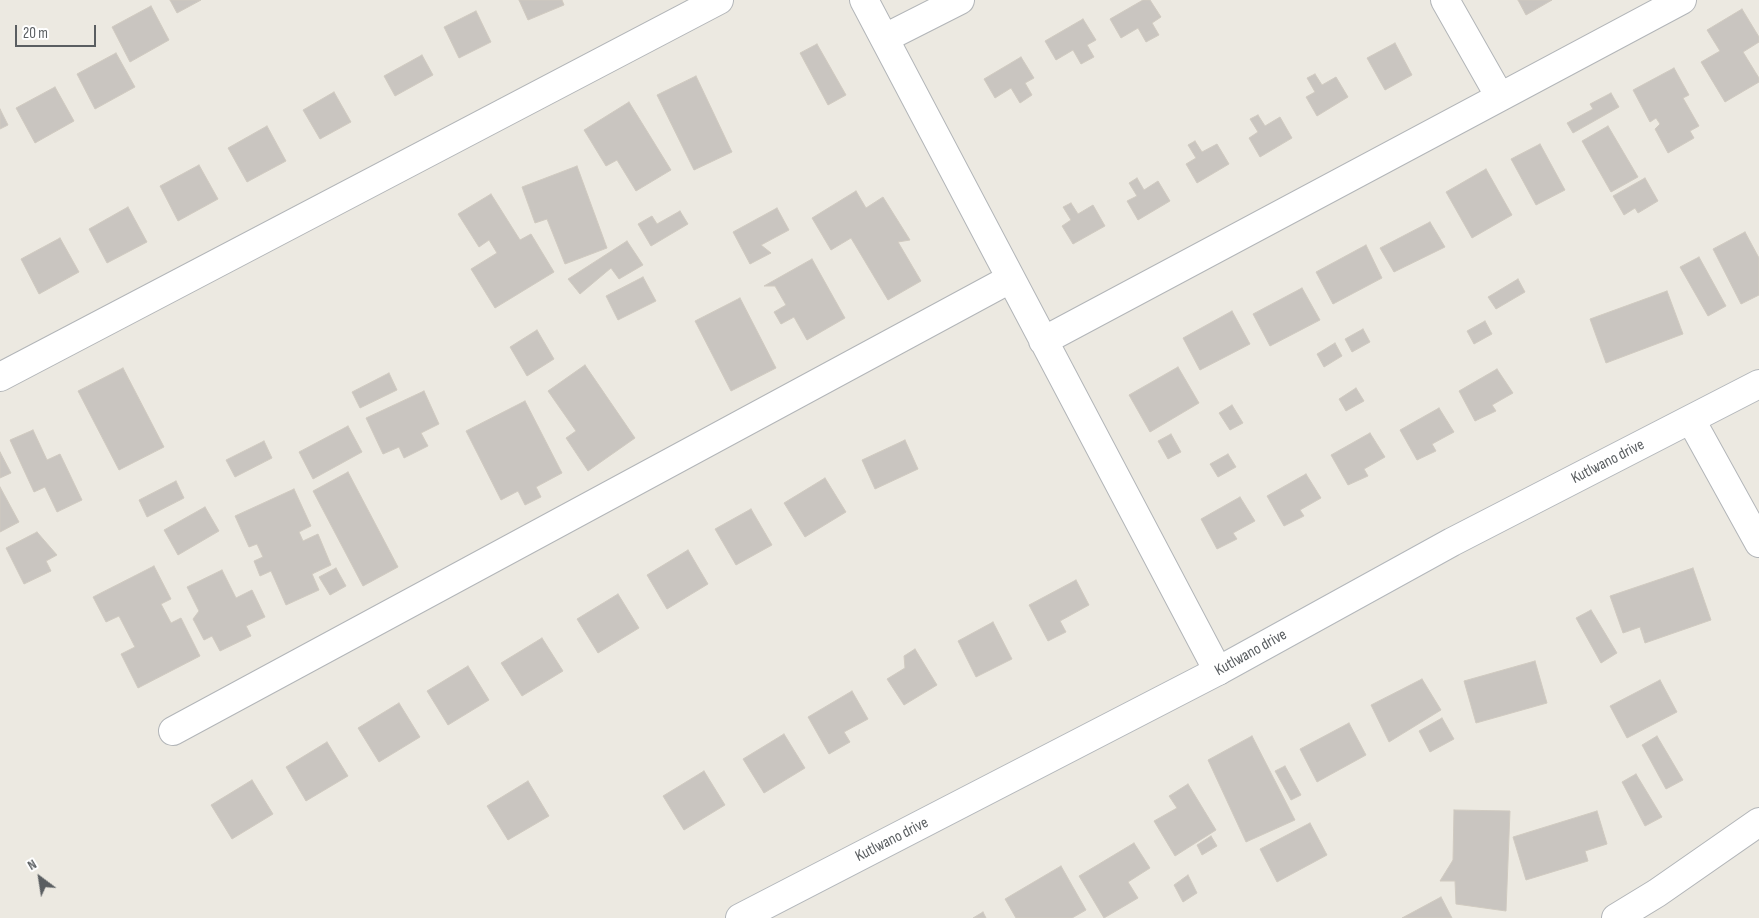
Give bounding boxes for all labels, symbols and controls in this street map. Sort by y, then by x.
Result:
scale bar [18,15,99,47]
text: 20 m [23,24,48,43]
street label: Kutlwano drive [1568,435,1648,489]
street label: Kutlwano drive [1212,625,1290,681]
street label: Kutlwano drive [852,813,932,867]
north arrow [15,853,65,903]
text: N [24,856,40,874]

